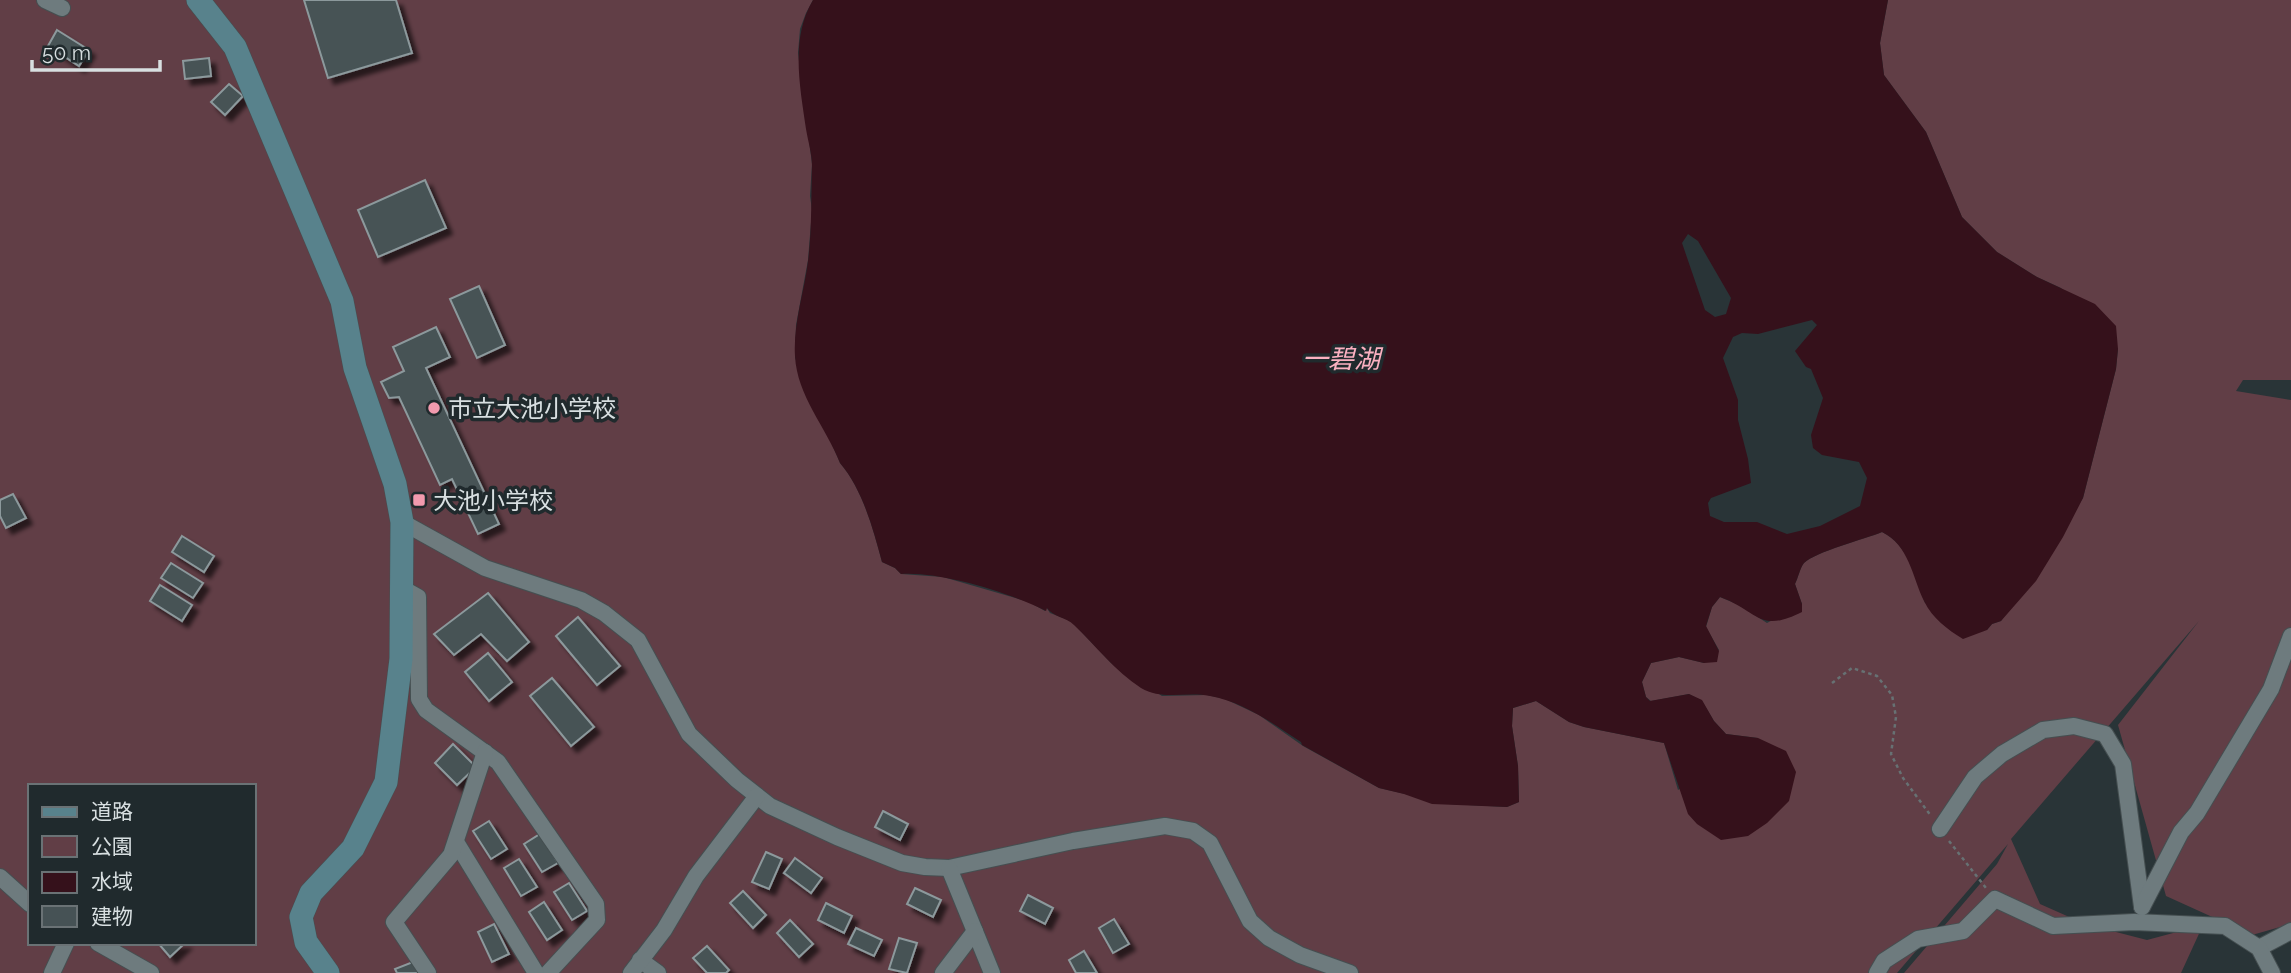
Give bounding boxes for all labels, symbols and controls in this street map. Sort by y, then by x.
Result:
scale bar [32,28,159,72]
text: 50 m [42,40,91,65]
water label: 一碧湖 [1302,344,1384,374]
place label: 市立大池小学校 [448,394,616,423]
marker: 市立大池小学校 [426,400,442,416]
place label: 大池小学校 [433,486,553,515]
marker: 大池小学校 [411,492,427,508]
legend [28,784,256,945]
text: 道路 [91,799,133,824]
text: 公園 [91,834,133,859]
text: 水域 [91,869,133,894]
text: 建物 [91,904,133,929]

